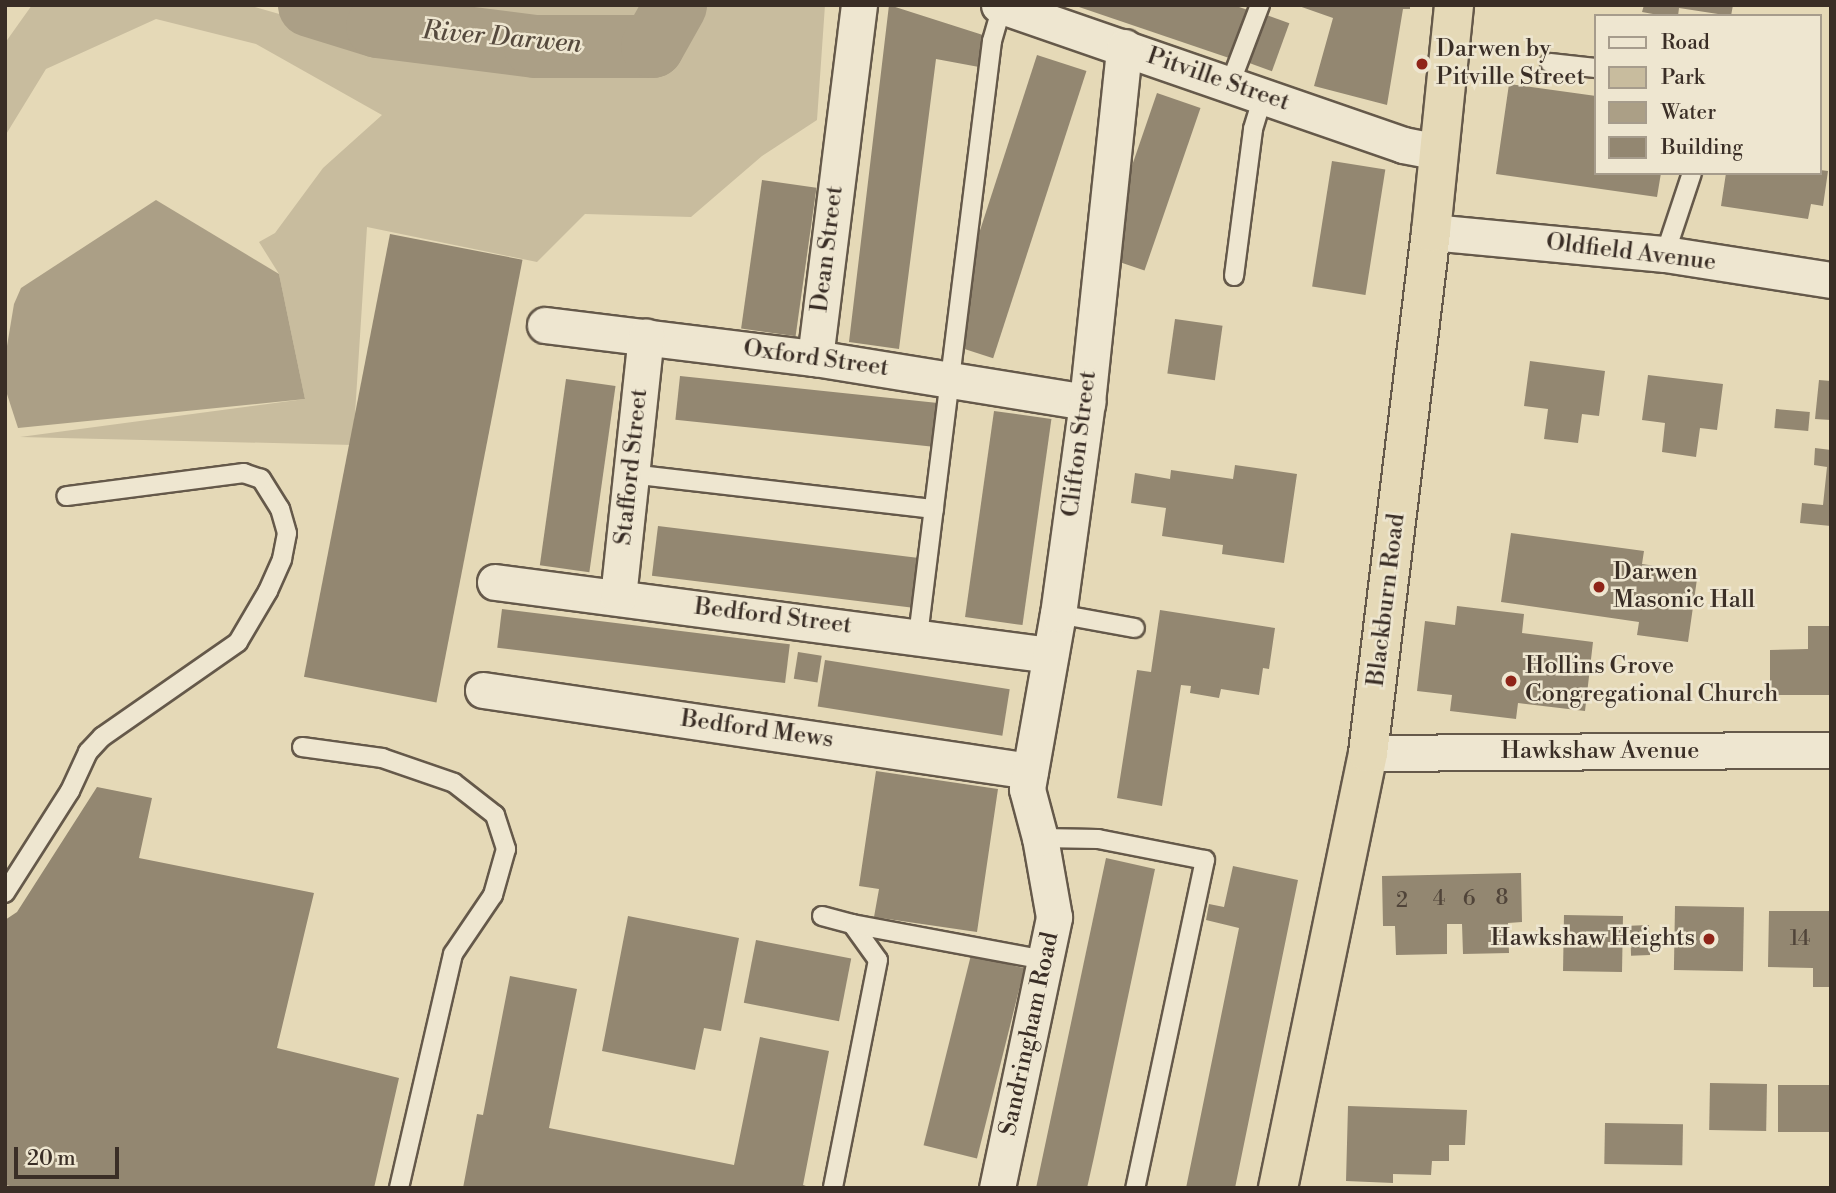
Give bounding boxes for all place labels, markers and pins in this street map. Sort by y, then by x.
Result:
place label: Darwen by Pitville Street [1436,36,1585,92]
marker: Darwen by Pitville Street [1414,56,1430,72]
place label: Darwen Masonic Hall [1613,559,1755,615]
marker: Darwen Masonic Hall [1591,579,1607,595]
place label: Hollins Grove Congregational Church [1525,653,1778,709]
marker: Hollins Grove Congregational Church [1503,673,1519,689]
place label: Hawkshaw Heights [1490,925,1695,953]
marker: Hawkshaw Heights [1701,931,1717,947]

